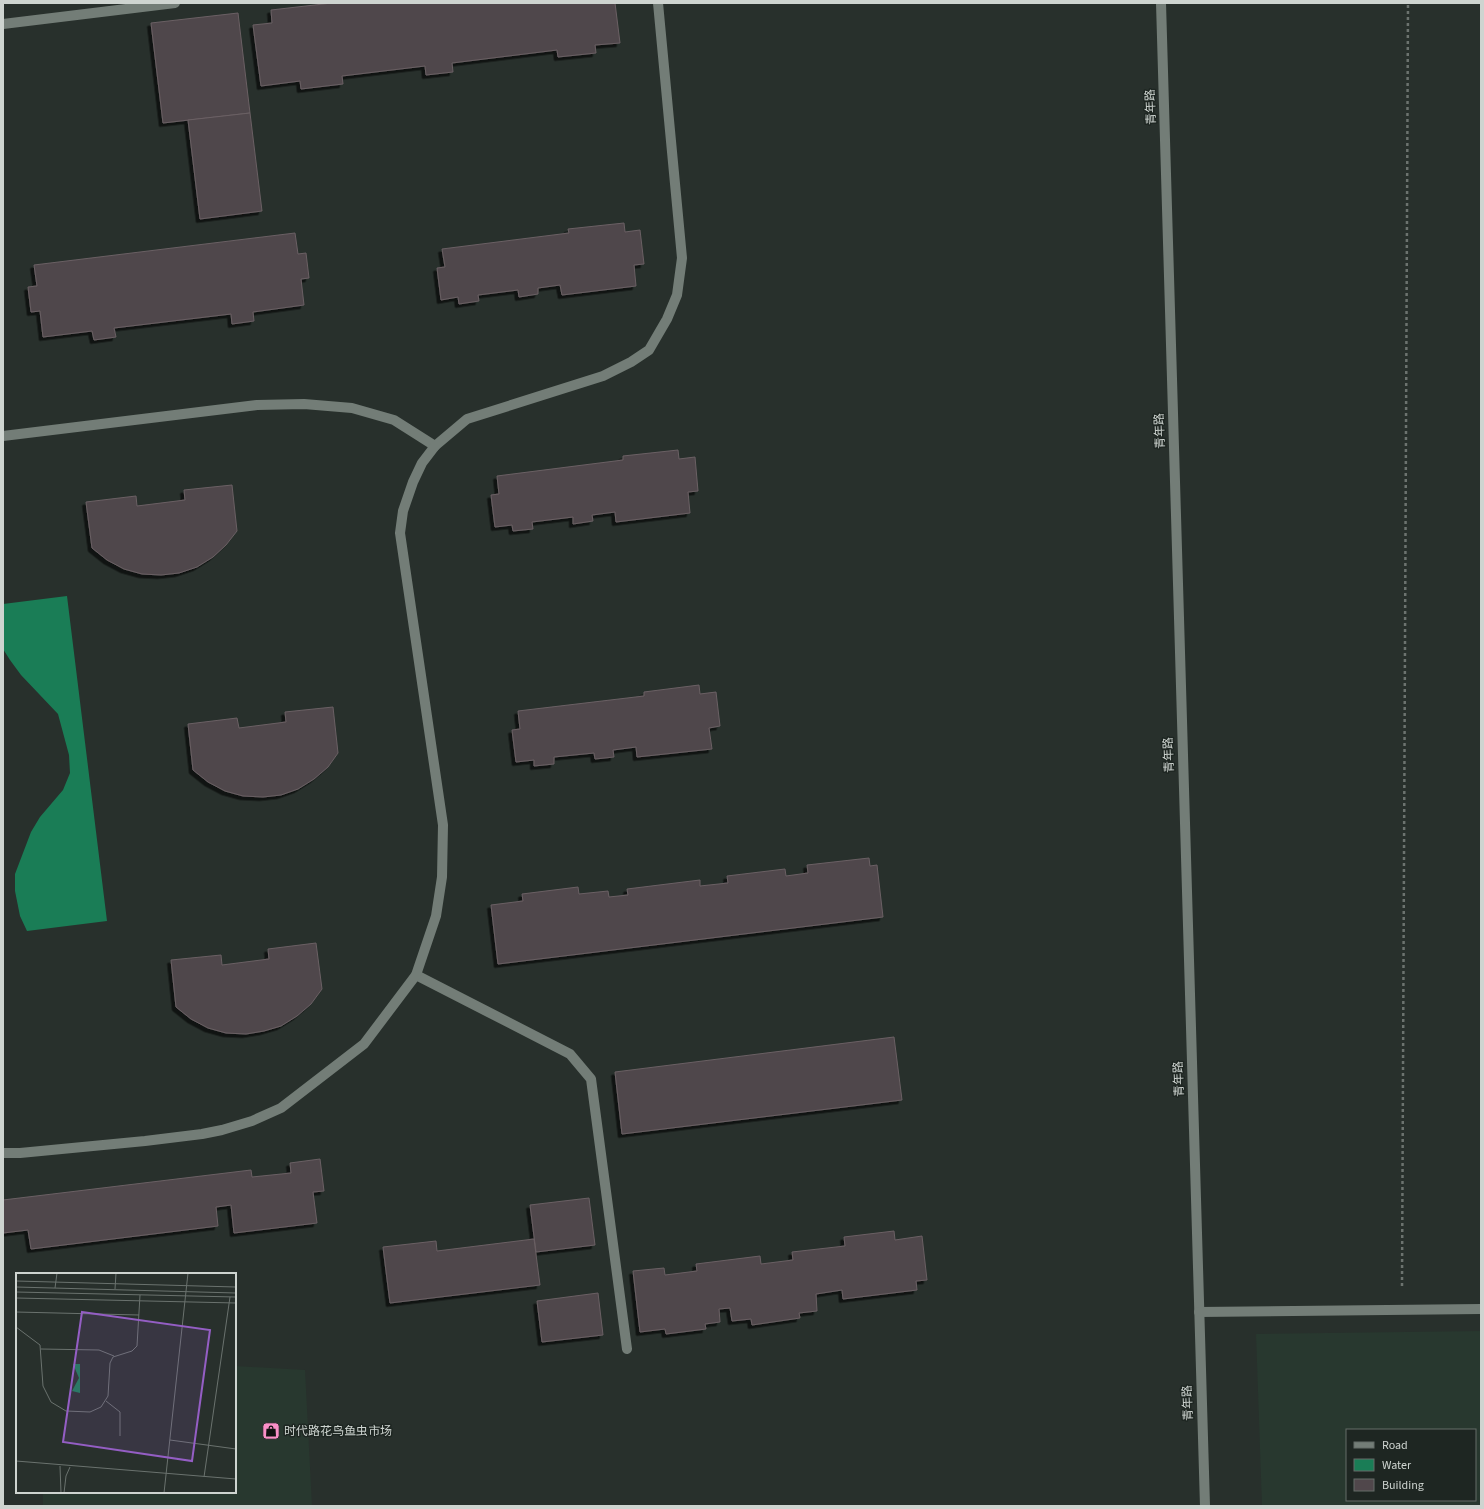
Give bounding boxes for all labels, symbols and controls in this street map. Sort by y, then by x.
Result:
street label: 青年路 [1142,89,1160,125]
street label: 青年路 [1151,413,1169,449]
street label: 青年路 [1160,737,1178,773]
street label: 青年路 [1170,1061,1188,1097]
inset map [16,1273,236,1493]
street label: 青年路 [1179,1385,1197,1421]
shop icon: 时代路花鸟鱼虫市场 [261,1421,281,1441]
place label: 时代路花鸟鱼虫市场 [284,1423,392,1440]
legend [1346,1429,1476,1501]
text: Road [1382,1437,1408,1454]
text: Water [1382,1457,1412,1474]
text: Building [1382,1477,1424,1494]

